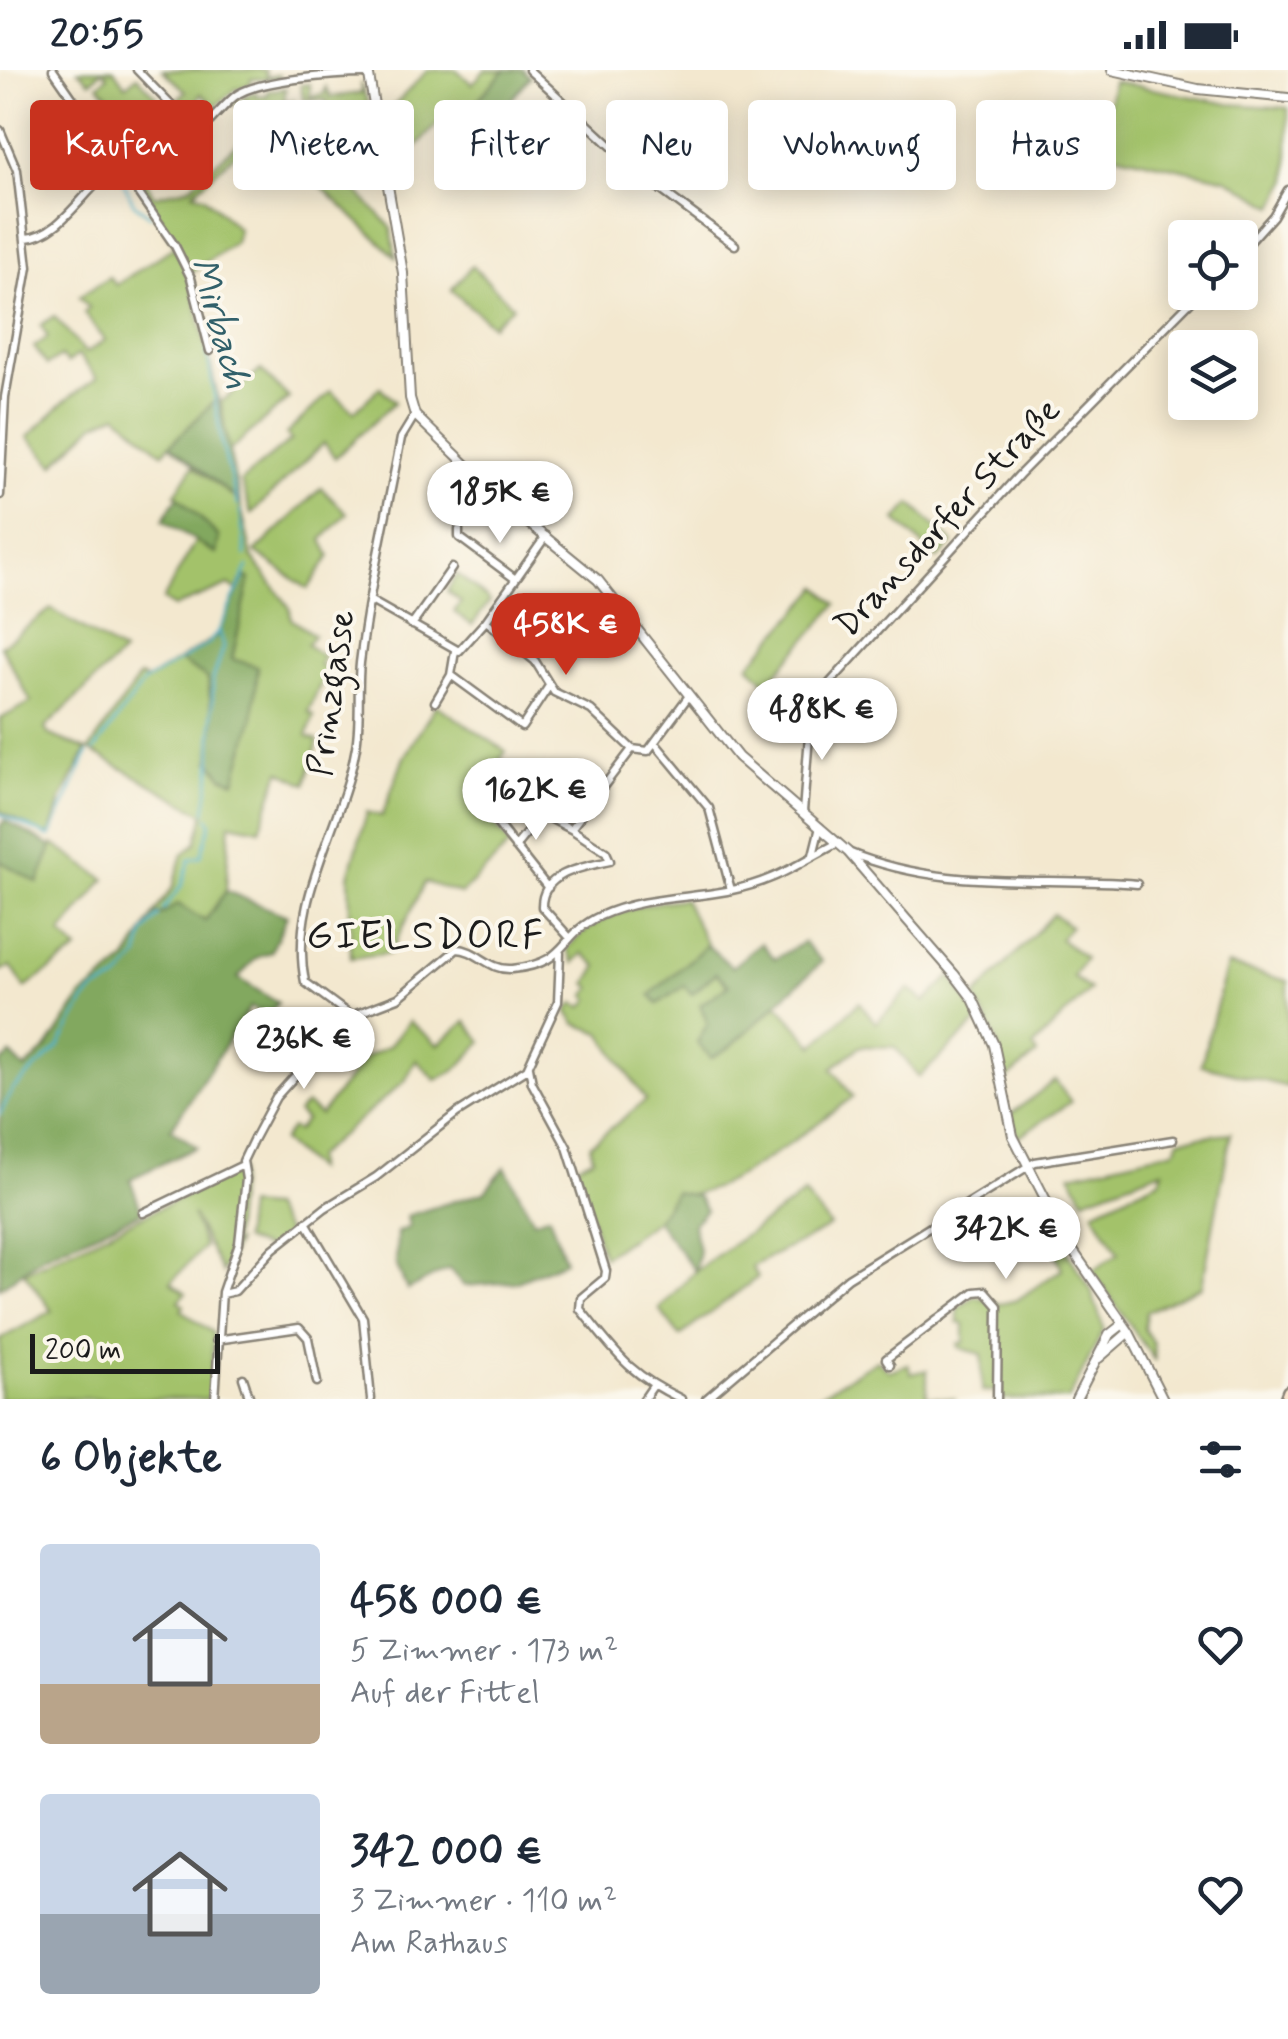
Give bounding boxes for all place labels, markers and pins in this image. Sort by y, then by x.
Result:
pin: 185K € [419,461,581,546]
pin: 458K € [485,593,647,678]
pin: 488K € [741,678,903,763]
pin: 162K € [455,758,617,843]
pin: 236K € [223,1007,385,1092]
pin: 342K € [925,1197,1087,1282]

